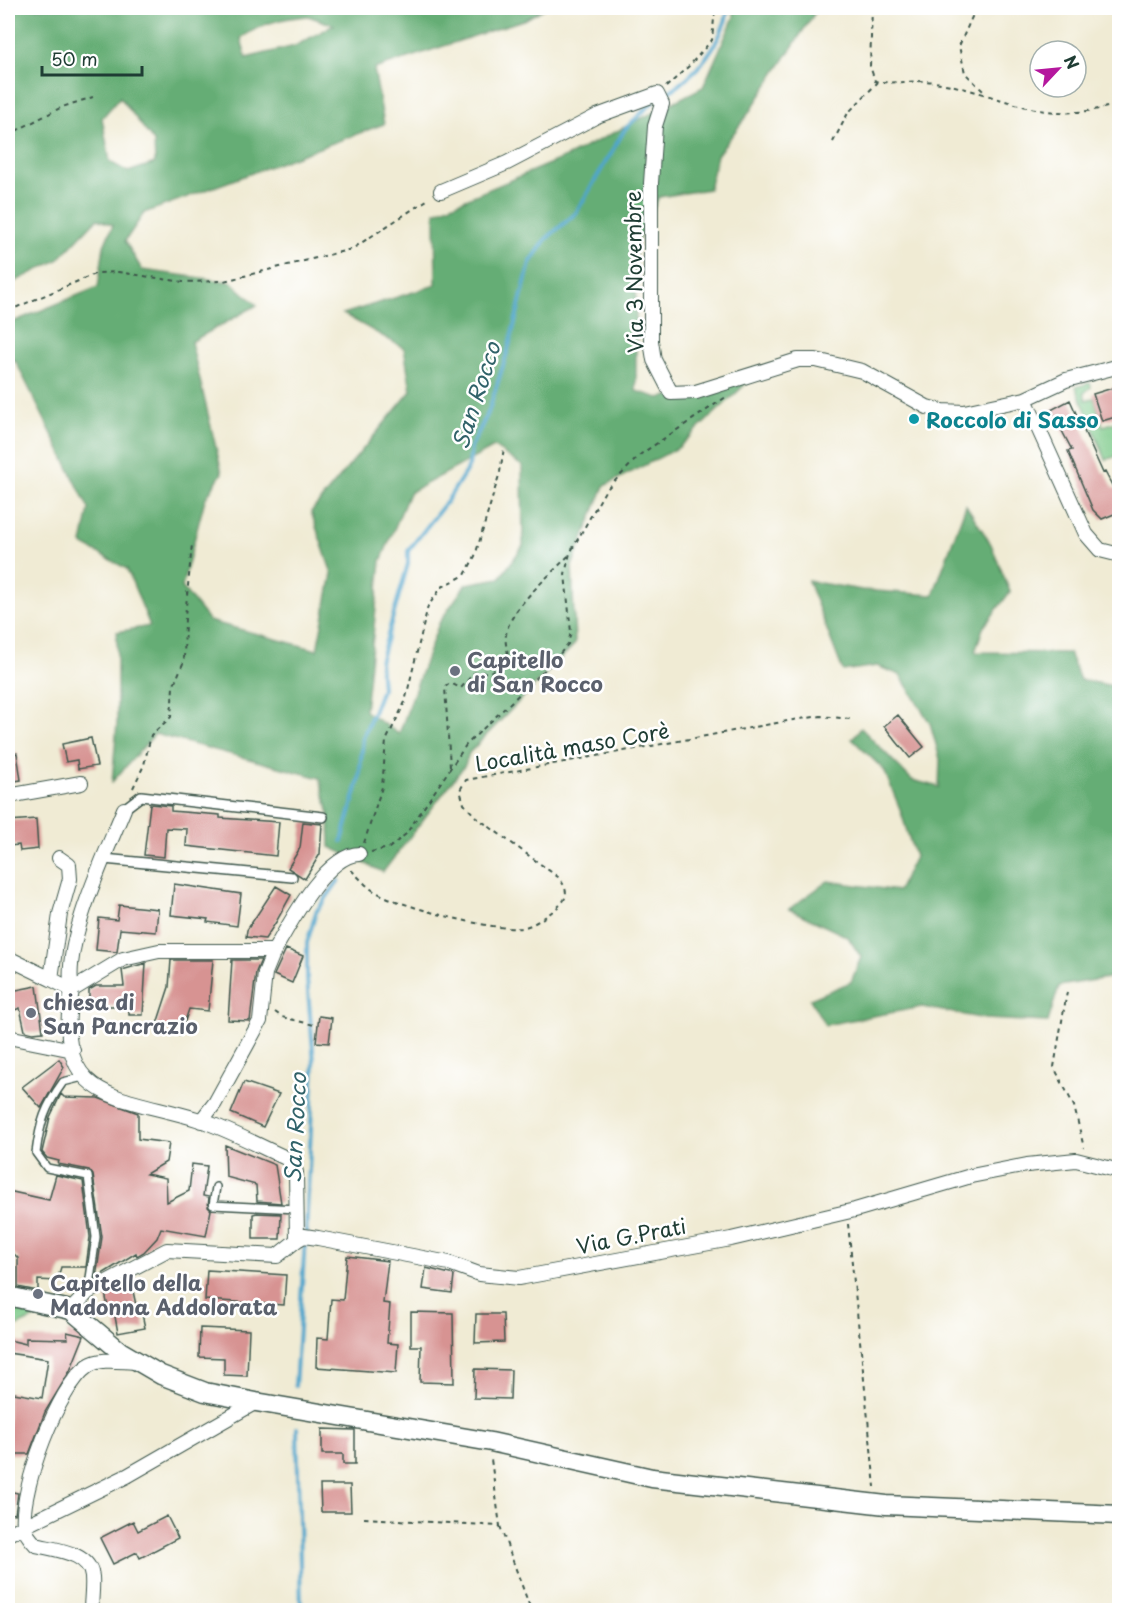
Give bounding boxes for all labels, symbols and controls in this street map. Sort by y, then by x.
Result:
scale bar [42,39,142,77]
north arrow [1028,39,1088,99]
text: 50 m [51,45,98,72]
text: N [1059,51,1086,73]
street label: Via 3 Novembre [616,190,650,354]
water label: San Rocco [442,337,508,453]
place label: Roccolo di Sasso [926,403,1099,435]
marker: Roccolo di Sasso [907,412,921,426]
place label: Capitello di San Rocco [467,643,603,699]
marker: Capitello di San Rocco [448,664,462,678]
street label: Località maso Corè [472,713,672,779]
place label: chiesa di San Pancrazio [43,985,198,1041]
marker: chiesa di San Pancrazio [24,1006,38,1020]
water label: San Rocco [275,1071,313,1184]
street label: Via G.Prati [573,1209,689,1261]
place label: Capitello della Madonna Addolorata [50,1266,278,1322]
marker: Capitello della Madonna Addolorata [31,1287,45,1301]

